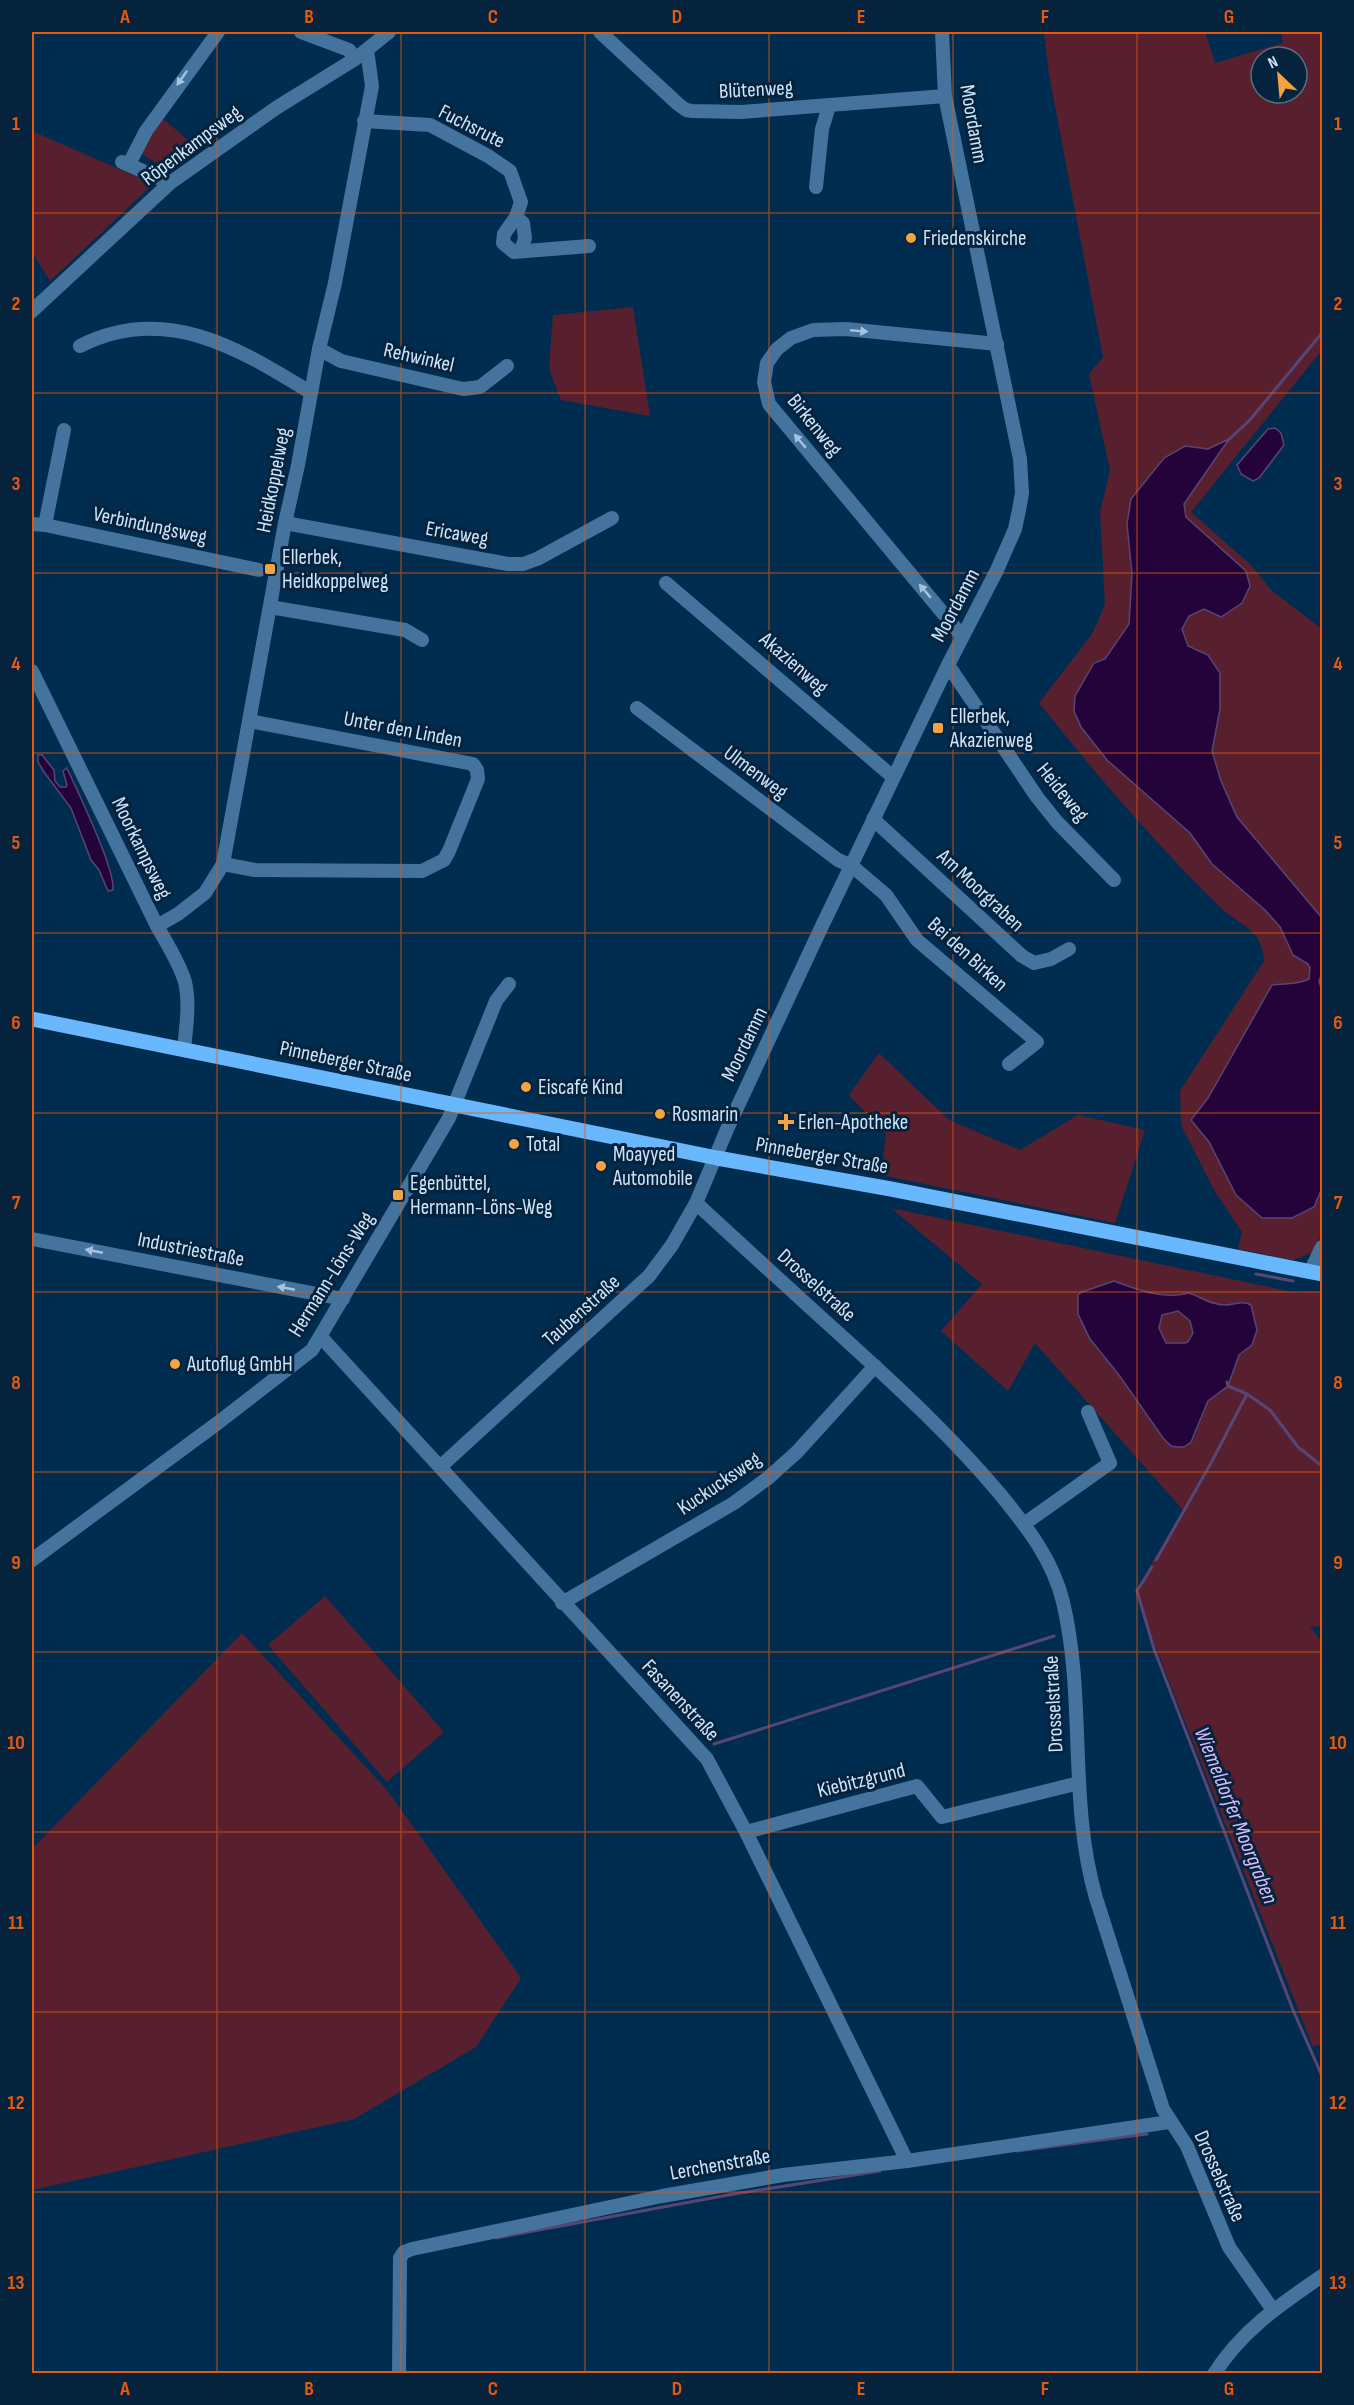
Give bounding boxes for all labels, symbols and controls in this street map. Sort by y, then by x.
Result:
text: A [119,5,130,29]
text: B [304,5,314,29]
text: C [488,5,498,29]
text: D [672,5,682,29]
text: E [857,5,865,29]
text: F [1041,5,1049,29]
text: G [1224,5,1234,29]
north arrow [1249,45,1309,105]
text: N [1265,52,1281,73]
one-way arrow [177,71,189,86]
street label: Blütenweg [718,75,794,104]
street label: Moordamm [954,83,993,165]
street label: Fuchsrute [434,99,509,154]
street label: Röpenkampsweg [136,100,246,191]
text: 1 [12,112,20,136]
text: 1 [1334,112,1342,136]
place label: Friedenskirche [923,226,1027,251]
marker: Friedenskirche [904,231,918,245]
text: 2 [12,292,20,316]
text: 2 [1334,292,1342,316]
one-way arrow [850,326,869,336]
street label: Rehwinkel [381,337,457,378]
street label: Birkenweg [782,389,847,462]
street label: Heidkoppelweg [251,425,296,535]
one-way arrow [794,434,807,449]
text: 3 [12,472,21,496]
text: 3 [1334,472,1343,496]
street label: Verbindungsweg [91,501,209,550]
street label: Ericaweg [424,516,490,551]
place label: Ellerbek, Heidkoppelweg [282,545,388,594]
marker: Ellerbek, Heidkoppelweg [263,562,277,576]
street label: Moordamm [926,564,985,646]
one-way arrow [919,584,932,599]
street label: Akazienweg [753,626,833,700]
text: 4 [11,652,21,676]
text: 4 [1333,652,1343,676]
place label: Ellerbek, Akazienweg [949,704,1033,753]
street label: Unter den Linden [342,706,464,753]
marker: Ellerbek, Akazienweg [931,721,945,735]
street label: Ulmenweg [719,740,793,805]
street label: Heideweg [1031,758,1094,827]
street label: Moorkampsweg [106,793,177,903]
text: 5 [12,831,21,855]
text: 5 [1334,831,1343,855]
street label: Am Moorgraben [931,843,1029,937]
street label: Bei den Birken [923,912,1013,997]
street label: Moordamm [716,1003,773,1085]
text: 6 [11,1011,21,1035]
text: 6 [1333,1011,1343,1035]
street label: Pinneberger Straße [278,1035,414,1088]
place label: Eiscafé Kind [538,1075,623,1100]
marker: Eiscafé Kind [519,1080,533,1094]
place label: Rosmarin [672,1102,738,1127]
marker: Rosmarin [653,1107,667,1121]
place label: Erlen-Apotheke [798,1110,908,1135]
marker: Erlen-Apotheke [779,1115,793,1129]
place label: Total [526,1132,560,1157]
street label: Pinneberger Straße [754,1132,890,1179]
marker: Total [507,1137,521,1151]
place label: Moayyed Automobile [612,1142,693,1191]
marker: Moayyed Automobile [594,1159,608,1173]
place label: Egenbüttel, Hermann-Löns-Weg [410,1171,553,1220]
marker: Egenbüttel, Hermann-Löns-Weg [391,1188,405,1202]
text: 7 [12,1191,21,1215]
text: 7 [1334,1191,1343,1215]
street label: Hermann-Löns-Weg [283,1207,380,1341]
street label: Industriestraße [135,1227,246,1272]
street label: Drosselstraße [772,1244,861,1327]
one-way arrow [84,1246,103,1255]
street label: Taubenstraße [538,1269,625,1351]
one-way arrow [276,1283,295,1292]
place label: Autoflug GmbH [186,1352,293,1377]
marker: Autoflug GmbH [168,1357,182,1371]
text: 8 [11,1371,21,1395]
text: 8 [1333,1371,1343,1395]
street label: Kuckucksweg [673,1446,766,1520]
text: 9 [11,1551,21,1575]
text: 9 [1333,1551,1343,1575]
street label: Fasanenstraße [637,1654,725,1746]
street label: Drosselstraße [1038,1655,1069,1753]
water label: Wiemeldorfer Moorgraben [1188,1723,1283,1908]
text: 10 [7,1731,25,1755]
text: 10 [1329,1731,1347,1755]
street label: Kiebitzgrund [815,1758,908,1803]
text: 11 [8,1911,24,1935]
text: 11 [1330,1911,1346,1935]
text: 12 [8,2091,24,2115]
text: 12 [1330,2091,1346,2115]
street label: Drosselstraße [1188,2127,1251,2226]
street label: Lerchenstraße [668,2143,772,2186]
text: 13 [8,2271,24,2295]
text: 13 [1330,2271,1346,2295]
text: A [119,2377,130,2401]
text: B [304,2377,314,2401]
text: C [488,2377,498,2401]
text: D [672,2377,682,2401]
text: E [857,2377,865,2401]
text: F [1041,2377,1049,2401]
text: G [1224,2377,1234,2401]

